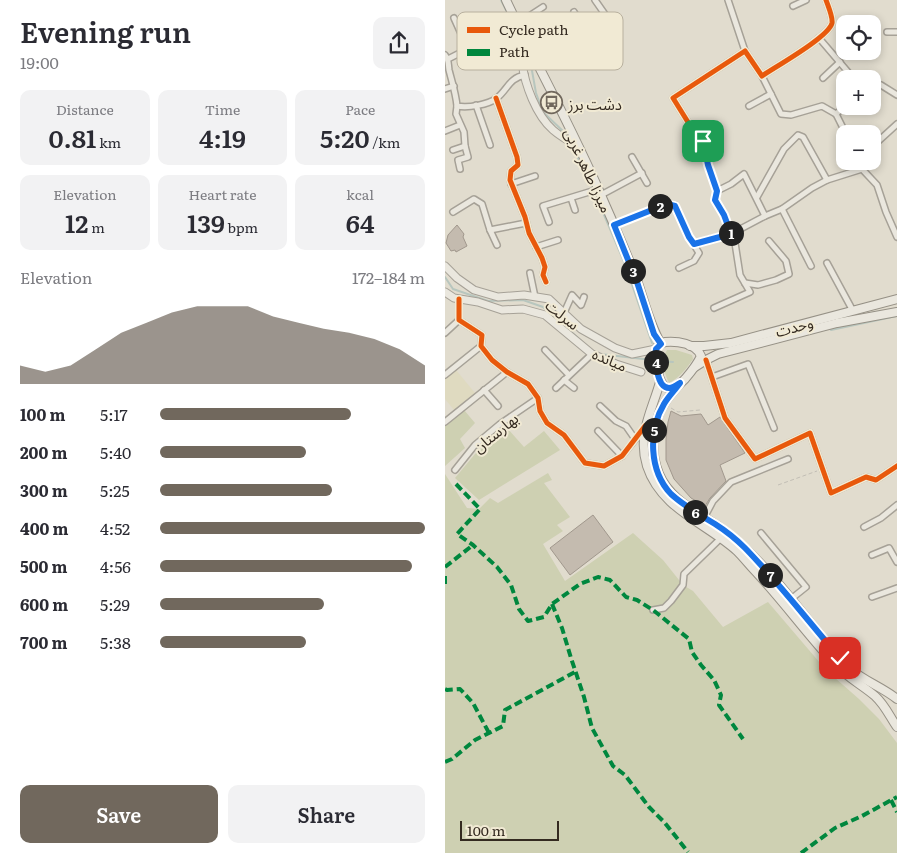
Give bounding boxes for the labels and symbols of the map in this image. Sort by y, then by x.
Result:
legend [457,12,623,70]
text: Cycle path [499,19,568,39]
text: Path [499,41,529,61]
bus stop icon: دشت برز [540,91,564,115]
place label: دشت برز [567,92,622,115]
pin [682,120,724,162]
street label: میرزا طاهر غربی [559,124,619,216]
pin: 2 [647,194,673,218]
pin: 1 [719,220,743,246]
pin: 3 [621,258,645,284]
street label: سرلت [541,293,585,335]
street label: وحدت [772,310,816,342]
street label: میانده [589,341,631,377]
pin: 4 [643,350,669,374]
street label: بهارستان [467,406,523,458]
pin: 5 [641,418,667,442]
pin: 6 [683,500,707,524]
pin: 7 [757,562,783,588]
pin [819,637,861,679]
scale bar [460,818,559,841]

